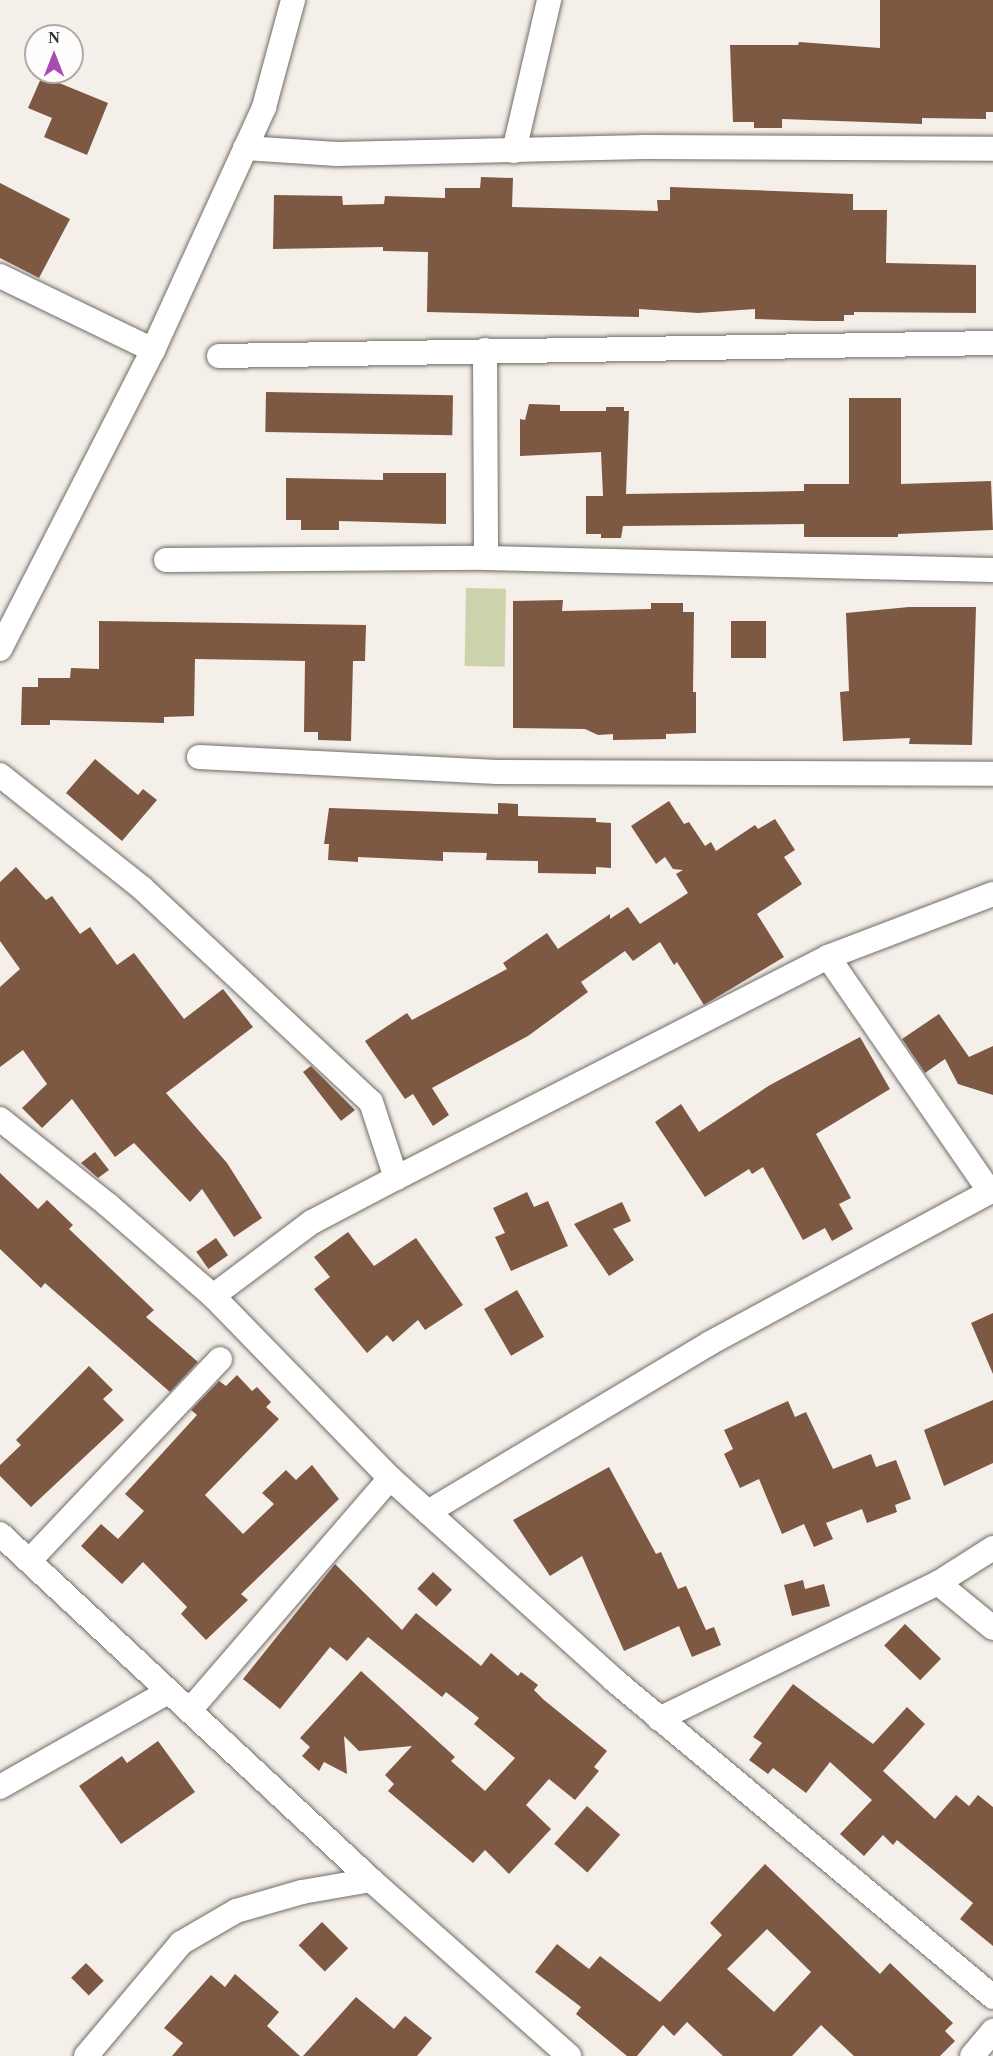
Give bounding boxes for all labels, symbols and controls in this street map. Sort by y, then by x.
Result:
north arrow [24,24,84,84]
text: N [48,29,60,46]

